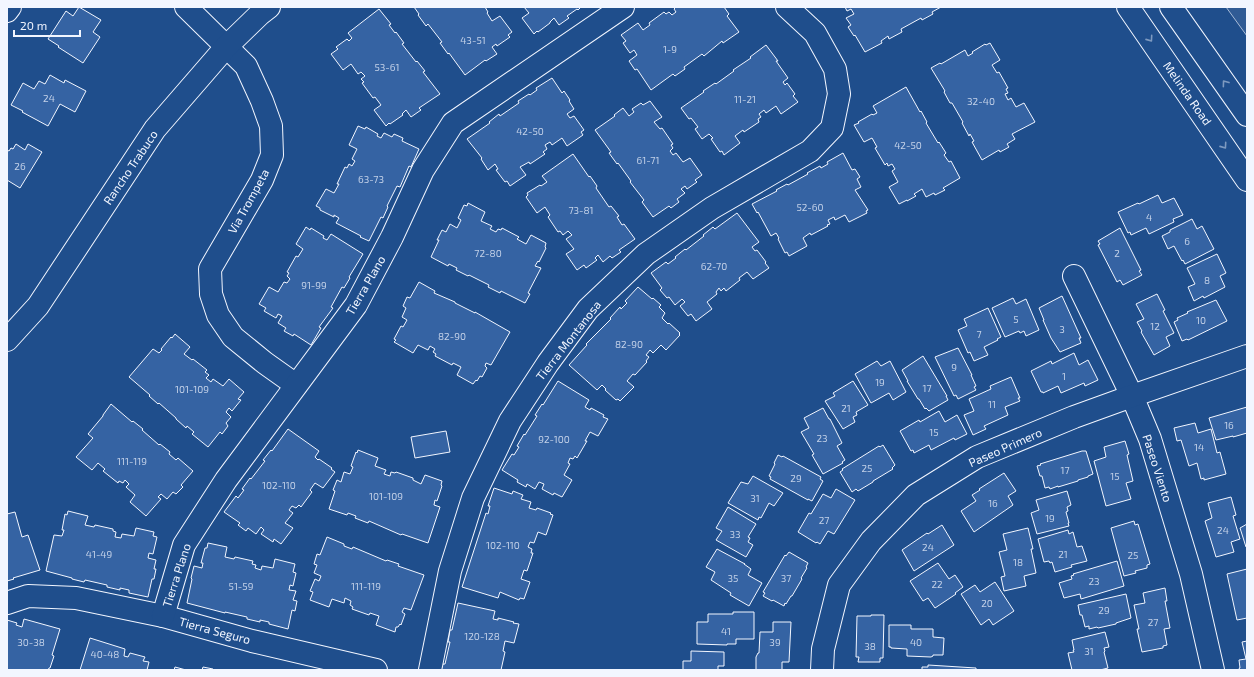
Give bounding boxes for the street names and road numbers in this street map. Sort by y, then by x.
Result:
street label: Melinda Road [1161,59,1215,127]
street label: Rancho Trabuco [100,127,160,207]
street label: Via Trompeta [225,166,271,236]
street label: Tierra Plano [342,253,388,317]
street label: Tierra Montanosa [533,297,603,383]
street label: Paseo Primero [966,424,1044,469]
street label: Paseo Viento [1140,432,1176,504]
street label: Tierra Plano [159,541,193,609]
street label: Tierra Seguro [178,614,252,646]

